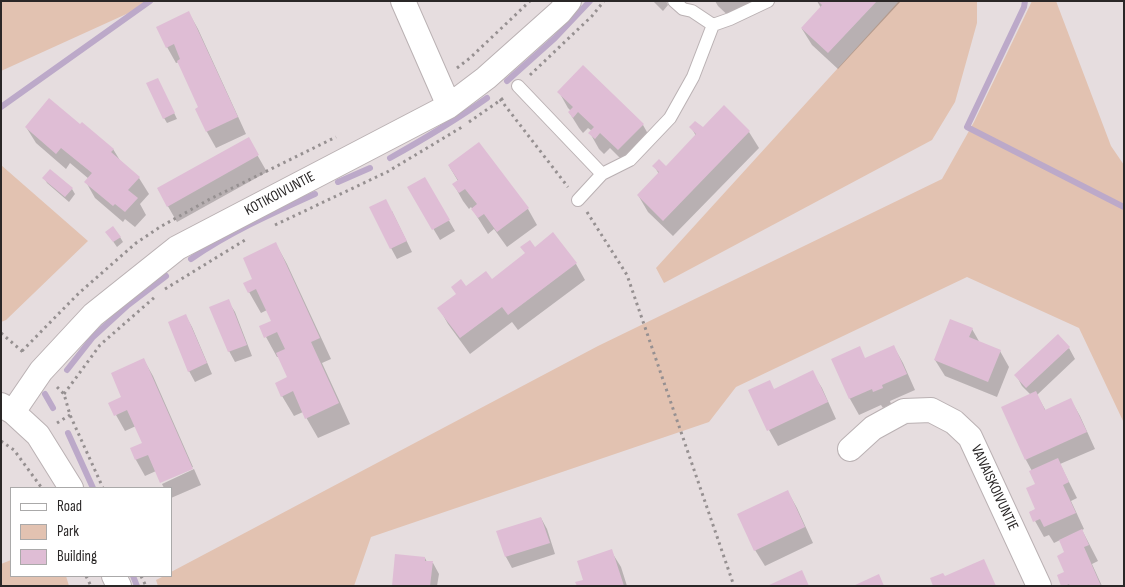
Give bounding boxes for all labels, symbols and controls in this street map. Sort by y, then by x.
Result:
street label: KOTIKOIVUNTIE [242,168,318,220]
street label: VAIVAISKOIVUNTIE [966,442,1022,534]
legend [10,487,172,577]
text: Road [57,497,82,516]
text: Park [57,522,79,541]
text: Building [57,547,97,566]

